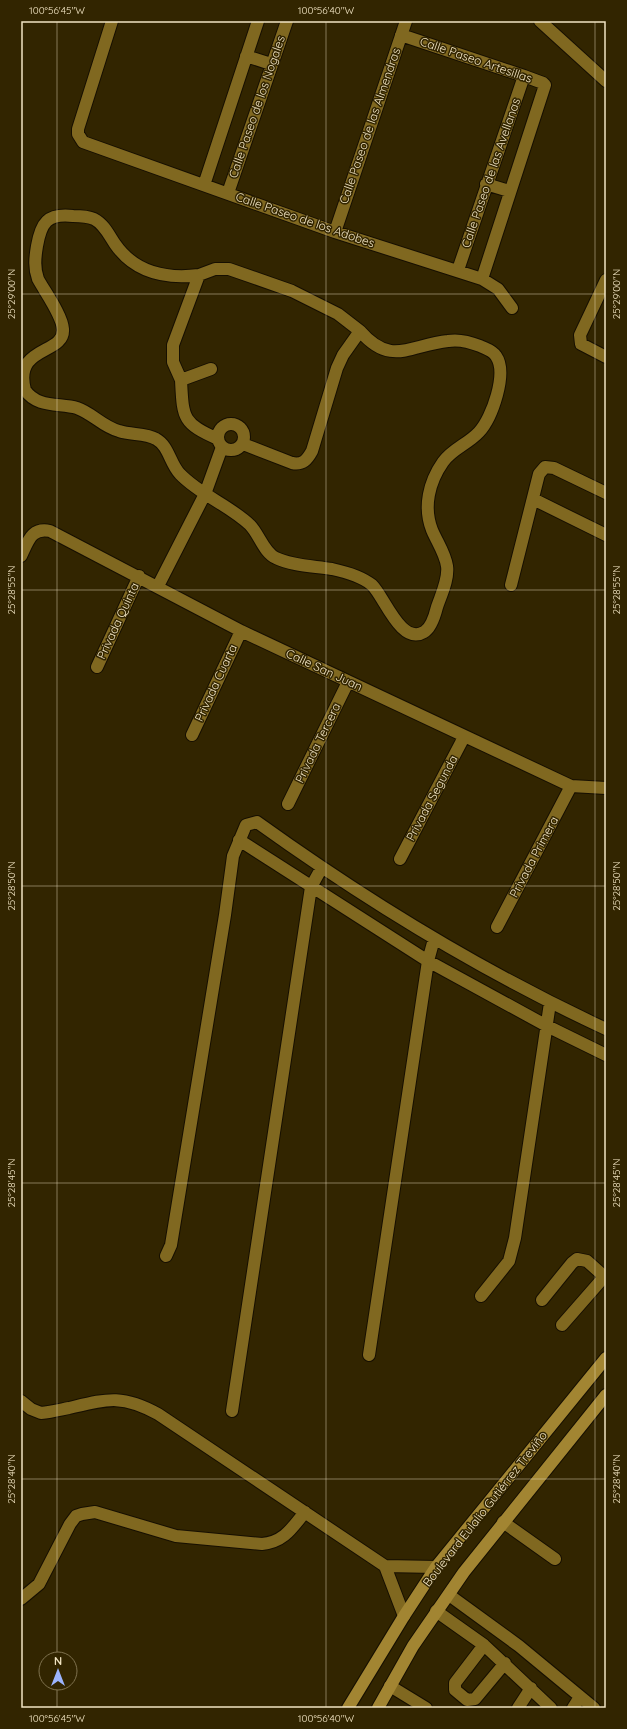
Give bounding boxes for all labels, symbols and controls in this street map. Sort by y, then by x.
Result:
text: 100°56'45"W [29,4,85,17]
text: 100°56'40"W [298,4,355,17]
street label: Calle Paseo de los Nogales [225,33,288,180]
street label: Calle Paseo Artesillas [418,33,535,86]
street label: Calle Paseo de las Almendras [336,46,403,206]
street label: Calle Paseo de las Avellanas [458,96,523,250]
street label: Calle Paseo de los Adobes [234,189,377,250]
text: 25°29'00"N [5,269,18,319]
text: 25°29'00"N [610,269,623,319]
text: 25°28'55"N [5,565,18,615]
text: 25°28'55"N [610,565,623,615]
street label: Privada Quinta [93,580,142,661]
street label: Privada Cuarta [191,642,240,724]
street label: Calle San Juan [284,645,365,694]
street label: Privada Tercera [292,700,343,785]
street label: Privada Segunda [403,752,460,843]
street label: Privada Primera [506,814,561,900]
text: 25°28'50"N [5,861,18,911]
text: 25°28'50"N [610,861,623,911]
text: 25°28'45"N [5,1158,18,1208]
text: 25°28'45"N [610,1158,623,1208]
street label: Boulevard Eulalio Gutiérrez Treviño [419,1428,550,1589]
text: 25°28'40"N [5,1454,18,1504]
text: 25°28'40"N [610,1454,623,1504]
north arrow [38,1651,78,1691]
text: N [54,1654,62,1668]
text: 100°56'45"W [29,1712,85,1725]
text: 100°56'40"W [298,1712,355,1725]

